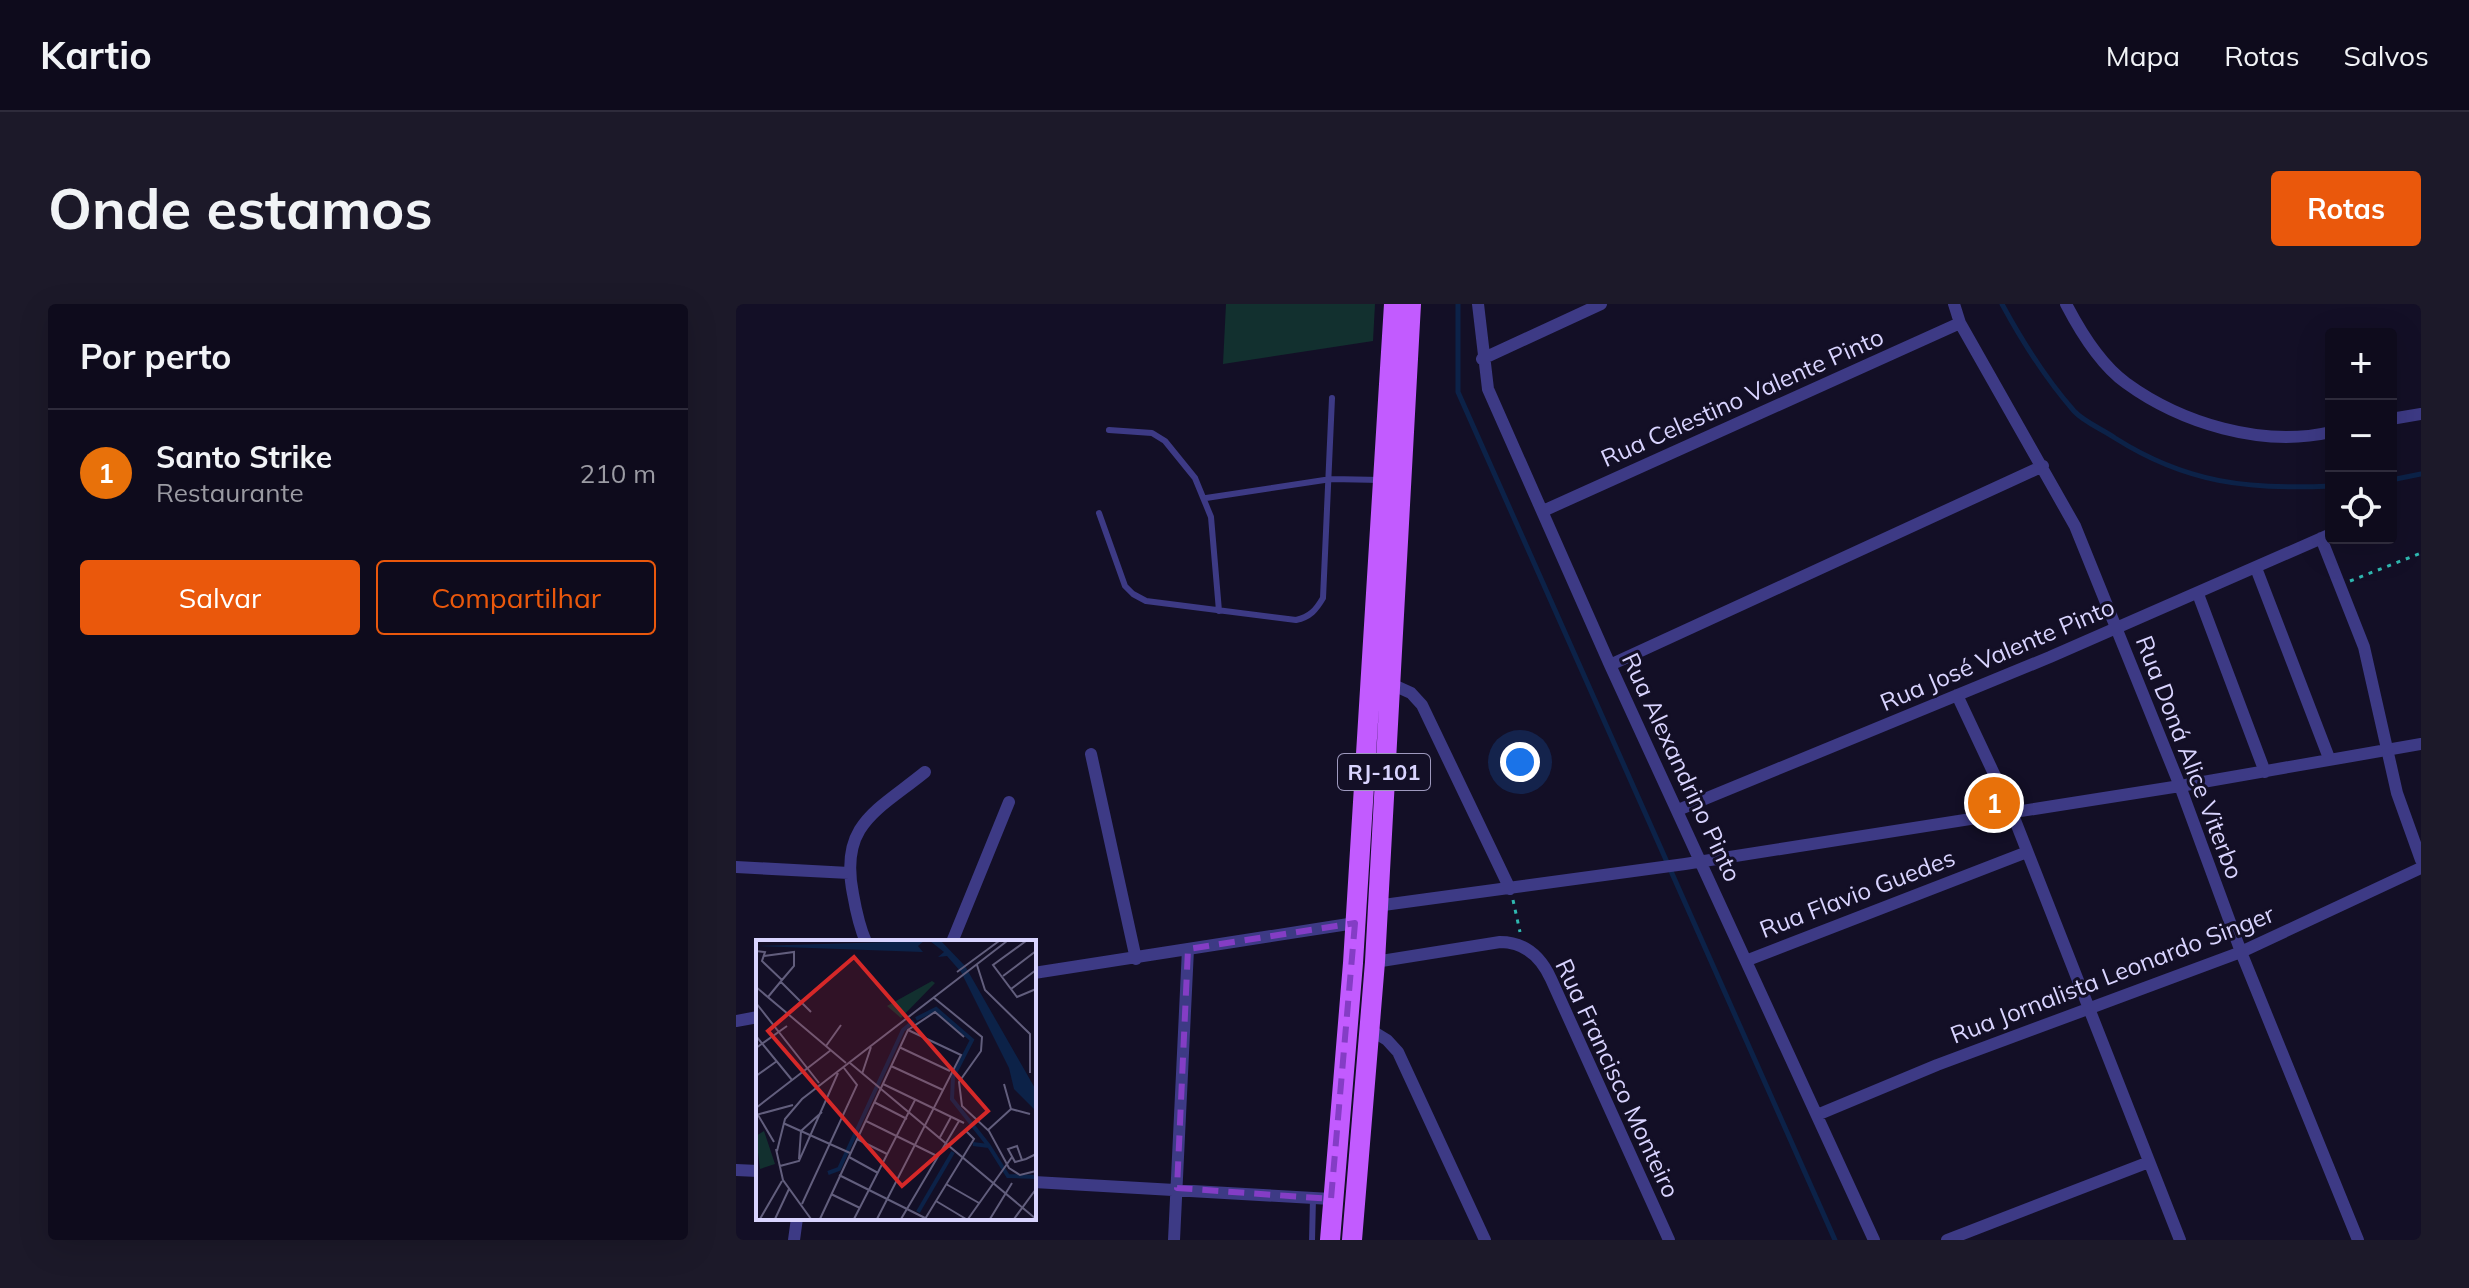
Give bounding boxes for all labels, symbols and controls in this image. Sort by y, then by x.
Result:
text: Kartio [40,31,152,79]
text: Mapa [2106,38,2180,73]
text: Rotas [2224,38,2300,73]
text: Salvos [2344,38,2429,73]
button: Rotas [2271,171,2421,246]
text: Onde estamos [48,173,433,243]
street label: Rua Celestino Valente Pinto [1596,321,1888,473]
map controls [2325,328,2397,544]
button: + [2325,328,2397,400]
text: Por perto [80,335,231,378]
button: − [2325,400,2397,472]
text: Santo Strike [156,438,332,476]
text: 1 [98,457,114,490]
text: 210 m [580,457,656,490]
button: locate [2325,472,2397,544]
text: Restaurante [156,476,304,509]
button: Salvar [80,560,360,635]
button: Compartilhar [376,560,656,635]
street label: Rua José Valente Pinto [1875,591,2119,717]
street label: Rua Doná Alice Viterbo [2130,631,2250,883]
street label: Rua Alexandrino Pinto [1616,648,1748,886]
your location [1500,742,1540,782]
road number: RJ-101 [1338,754,1430,790]
pin: 1 [1968,773,2020,833]
street label: Rua Flavio Guedes [1755,842,1959,944]
street label: Rua Jornalista Leonardo Singer [1946,898,2278,1050]
inset map [756,940,1036,1220]
street label: Rua Francisco Monteiro [1549,954,1687,1202]

